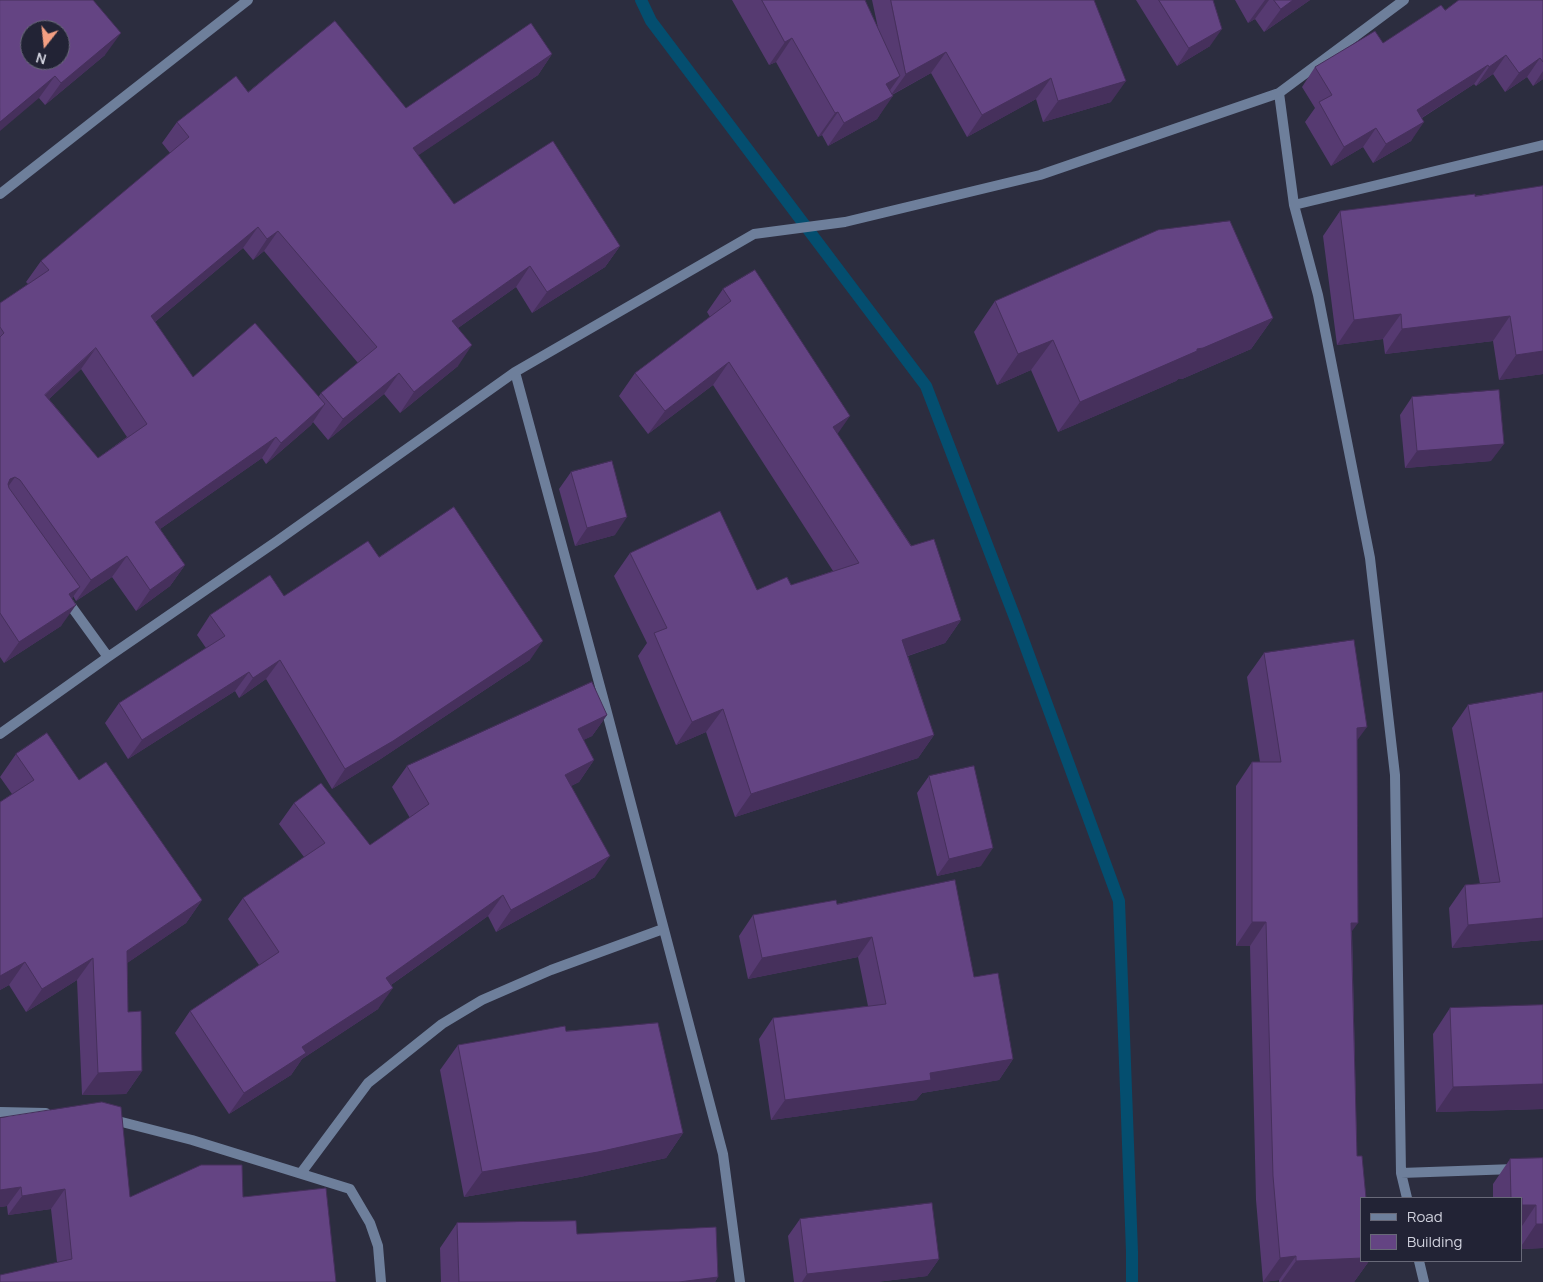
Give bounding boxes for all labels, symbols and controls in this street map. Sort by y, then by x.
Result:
north arrow [20,20,70,70]
text: N [34,48,48,69]
legend [1360,1197,1523,1262]
text: Road [1407,1206,1443,1227]
text: Building [1407,1231,1462,1252]

